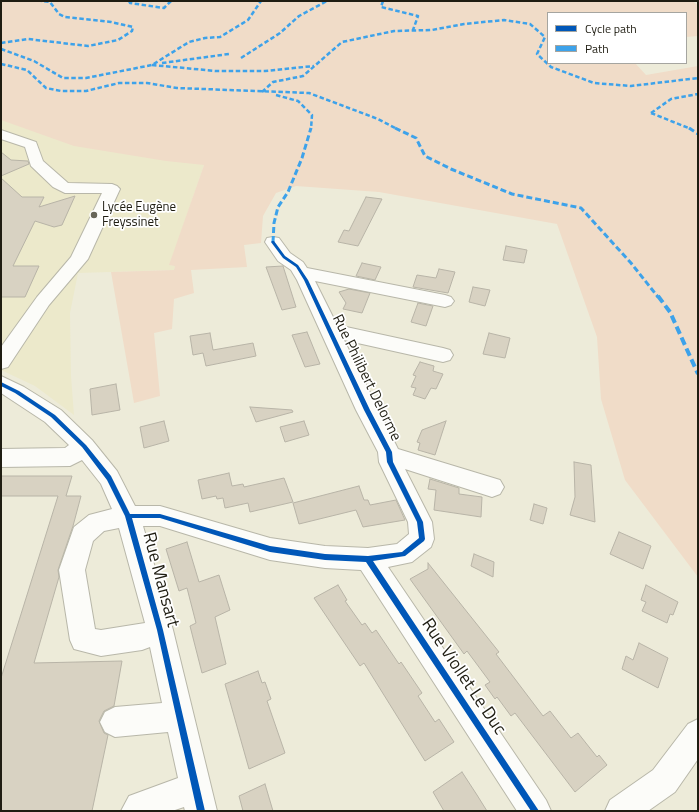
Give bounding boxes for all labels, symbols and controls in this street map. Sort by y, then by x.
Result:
legend [547,12,687,64]
text: Cycle path [585,19,637,38]
text: Path [585,39,609,58]
place label: Lycée Eugène Freyssinet [102,200,176,231]
marker: Lycée Eugène Freyssinet [89,210,99,220]
street label: Rue Philibert Delorme [328,312,404,444]
street label: Rue Mansart [137,530,183,630]
street label: Rue Viollet Le Duc [416,615,510,739]

